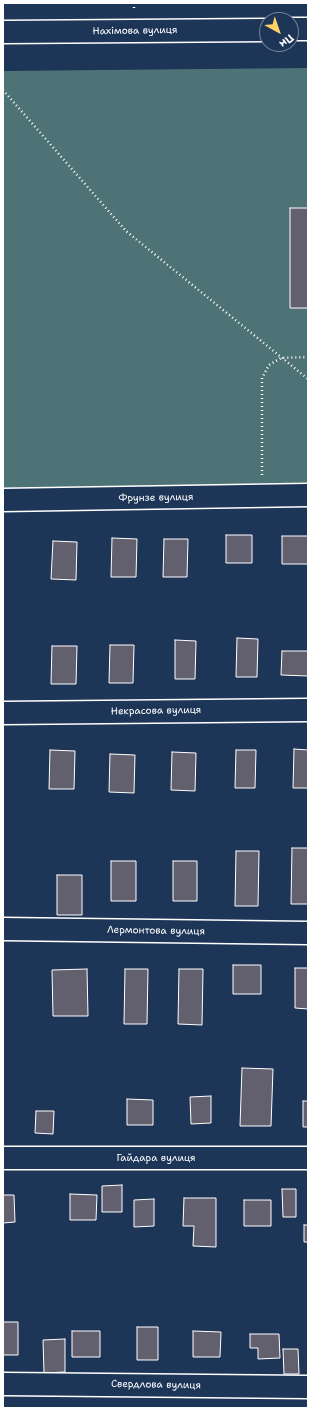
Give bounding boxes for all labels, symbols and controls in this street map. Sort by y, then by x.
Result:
north arrow [259,12,299,52]
street label: Нахімова вулиця [92,24,178,38]
text: Пн [276,30,297,51]
street label: Фрунзе вулиця [118,491,194,505]
street label: Некрасова вулиця [111,704,201,718]
street label: Лермонтова вулиця [107,924,205,938]
street label: Гайдара вулиця [116,1152,196,1164]
street label: Свердлова вулиця [111,1378,201,1392]

